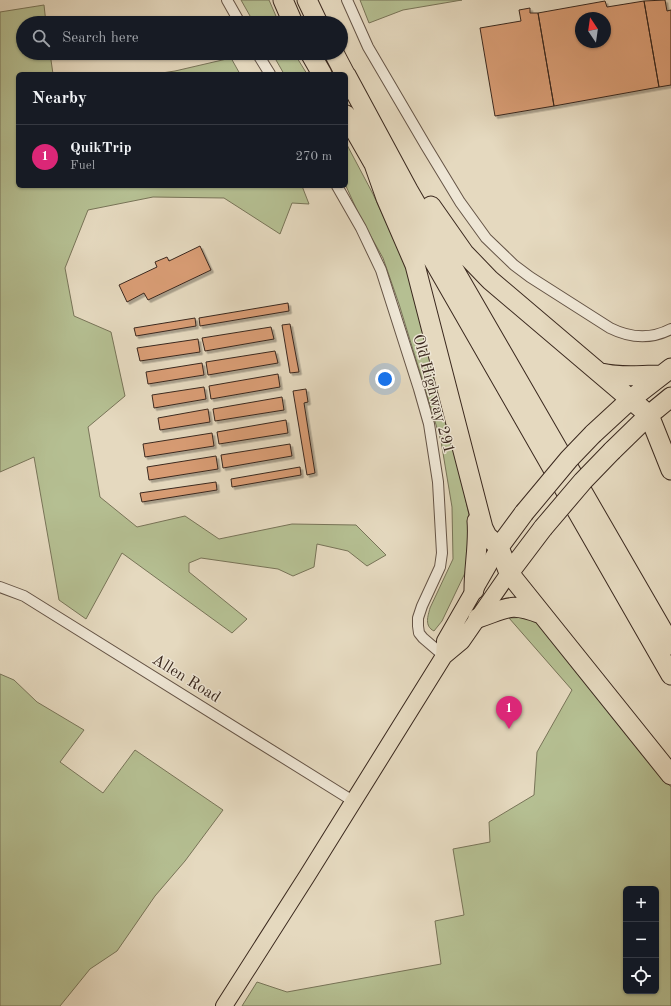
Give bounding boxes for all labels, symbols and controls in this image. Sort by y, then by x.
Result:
north arrow [575,12,611,48]
search box [16,16,348,60]
icon: search [30,27,52,49]
text: Search here [62,31,139,46]
text: Nearby [32,90,87,107]
text: QuikTrip [70,141,132,156]
text: 1 [41,150,49,163]
text: 270 m [295,150,332,163]
text: Fuel [70,159,95,172]
street label: Old Highway 291 [409,333,457,455]
your location [375,369,395,389]
street label: Allen Road [149,652,223,706]
pin: 1 [496,696,522,729]
map controls [623,886,659,994]
button: + [623,886,659,922]
button: − [623,922,659,958]
button: locate [623,958,659,994]

